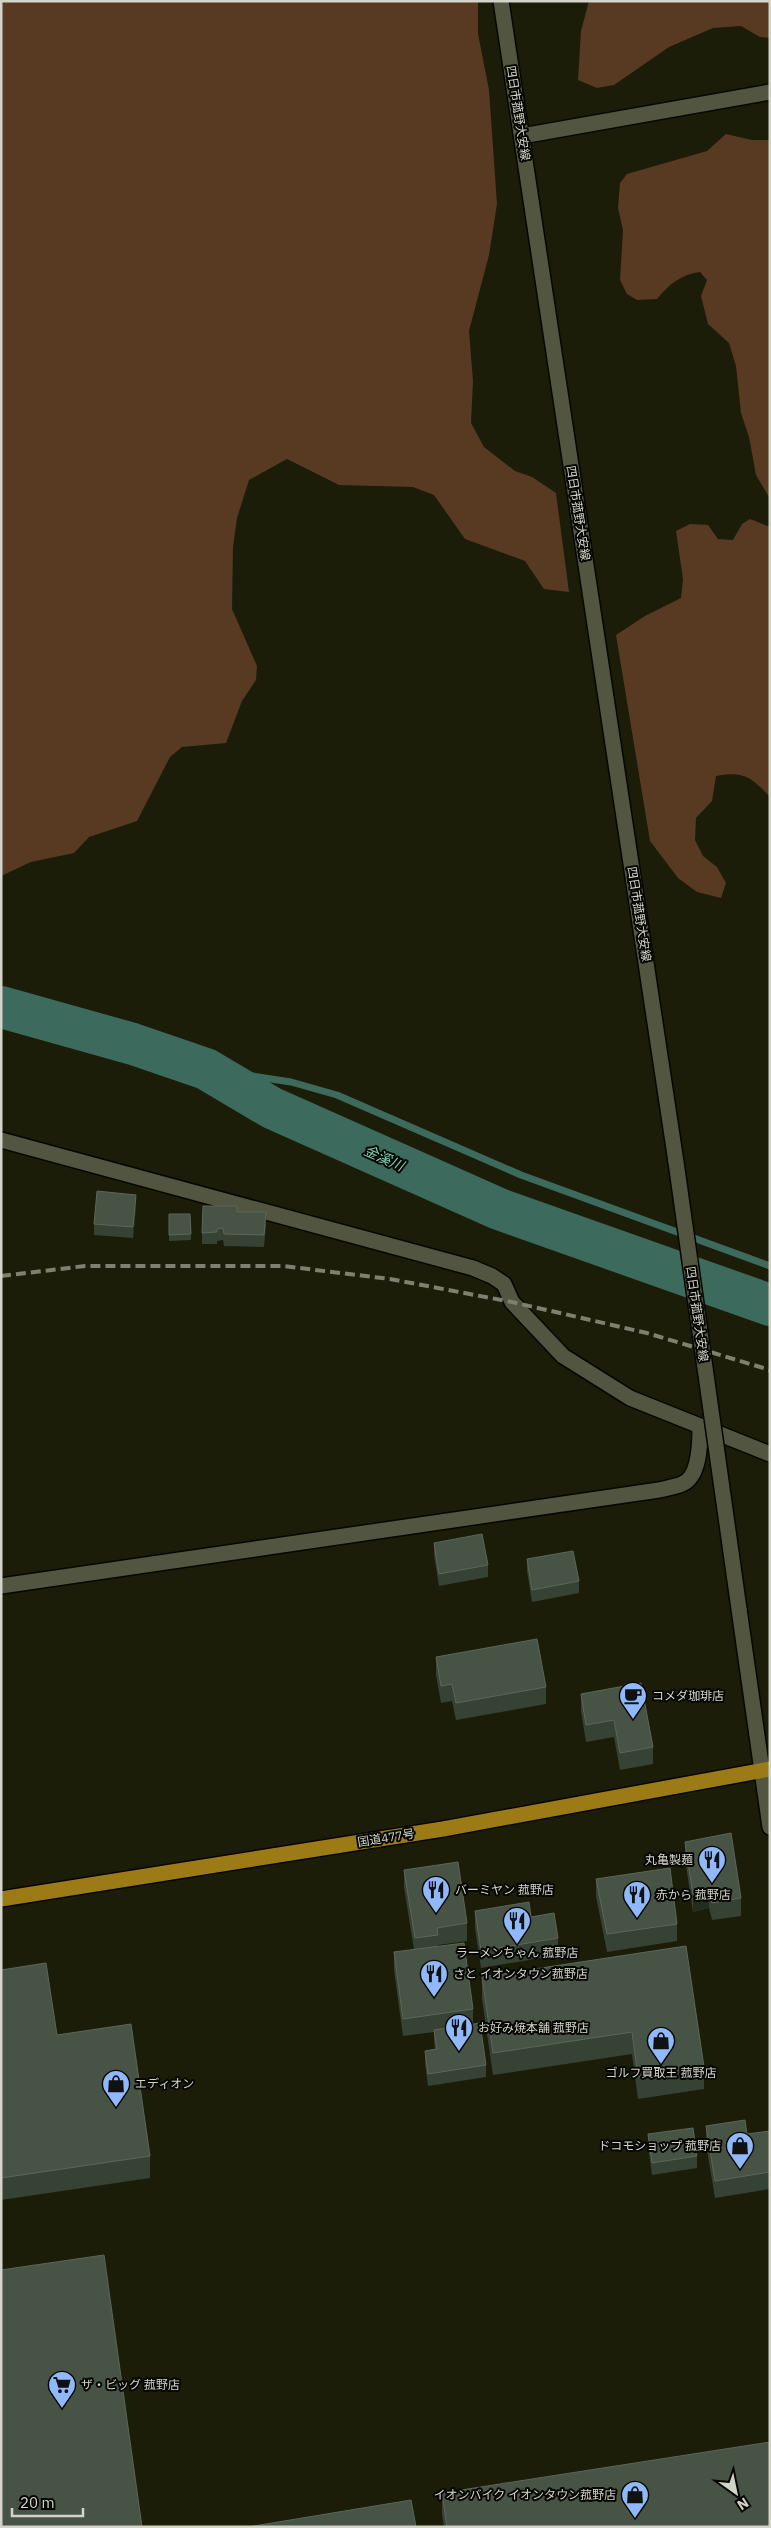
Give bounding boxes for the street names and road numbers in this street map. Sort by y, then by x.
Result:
street label: 四日市菰野大安線 [504,64,533,162]
street label: 四日市菰野大安線 [564,464,593,562]
street label: 四日市菰野大安線 [625,865,654,963]
street label: 四日市菰野大安線 [683,1265,712,1363]
street label: 国道477号 [356,1826,416,1849]

